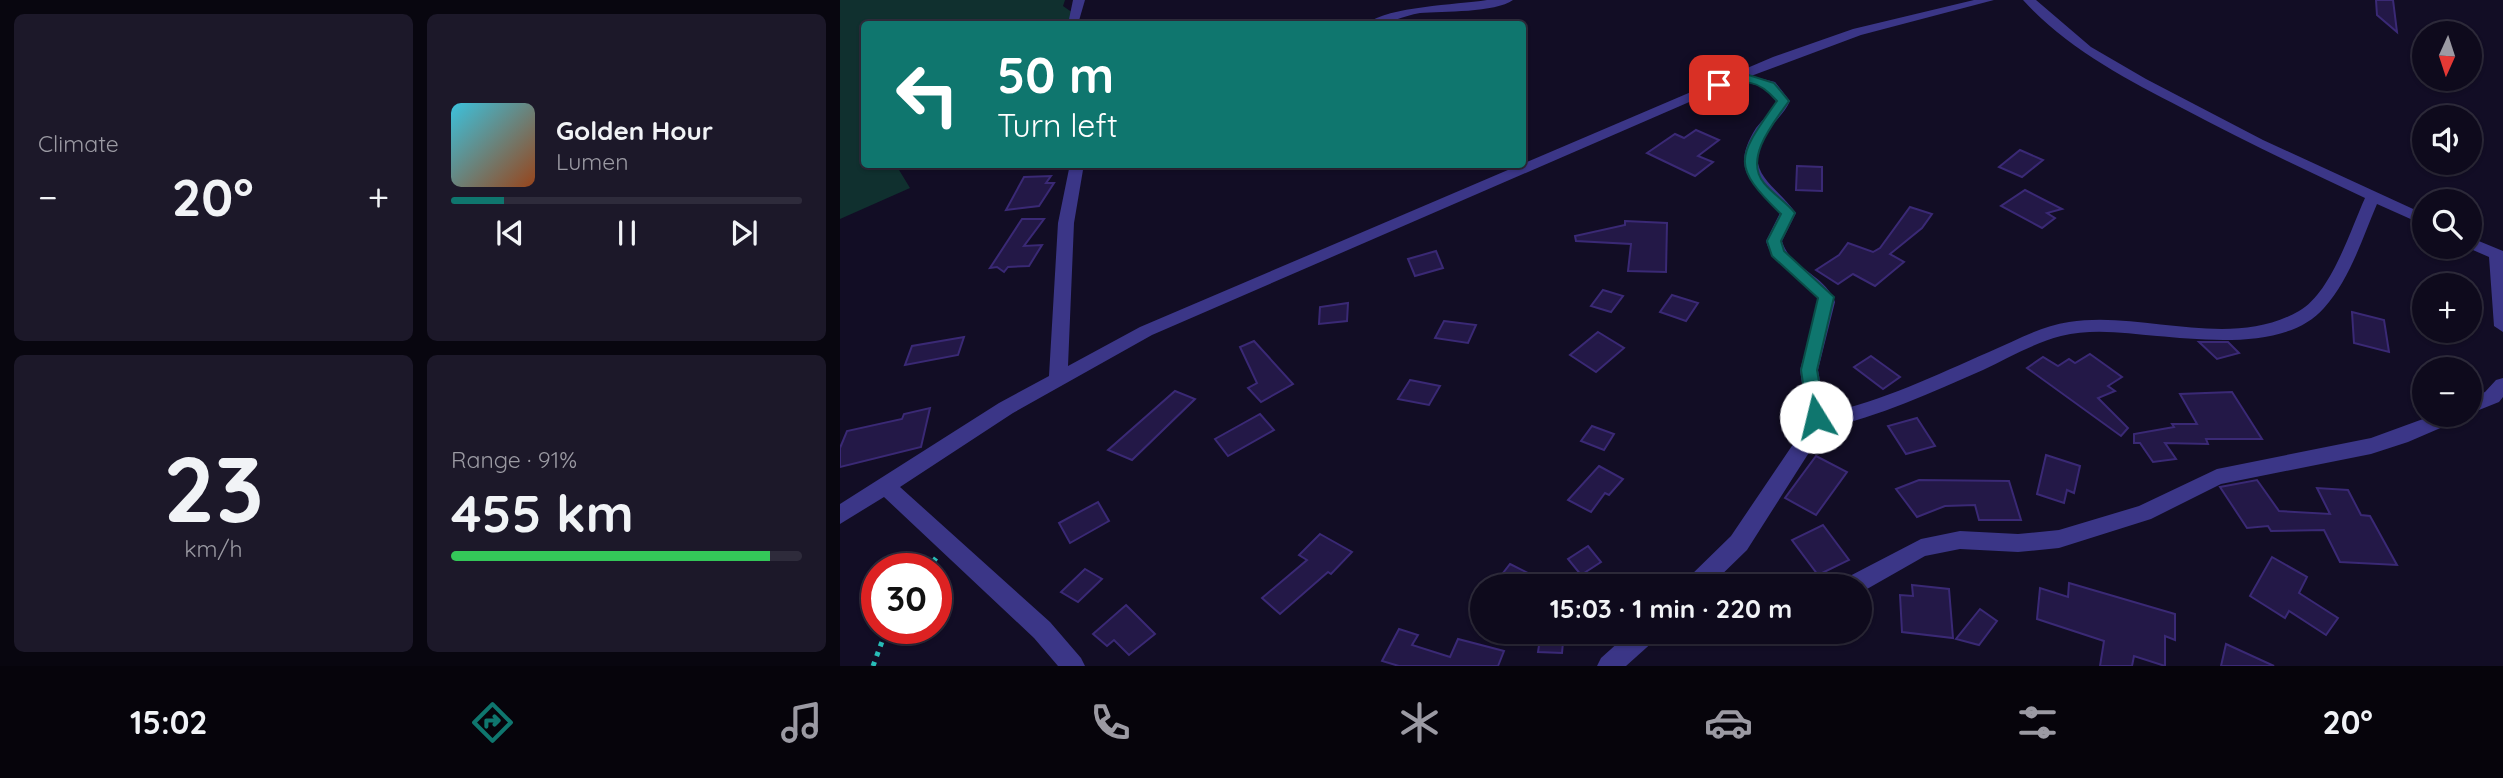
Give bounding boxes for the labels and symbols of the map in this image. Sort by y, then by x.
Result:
north arrow [2412,21,2482,91]
pin [1689,55,1749,115]
position arrow [1779,380,1853,454]
speed limit sign: 30 [861,553,952,644]

